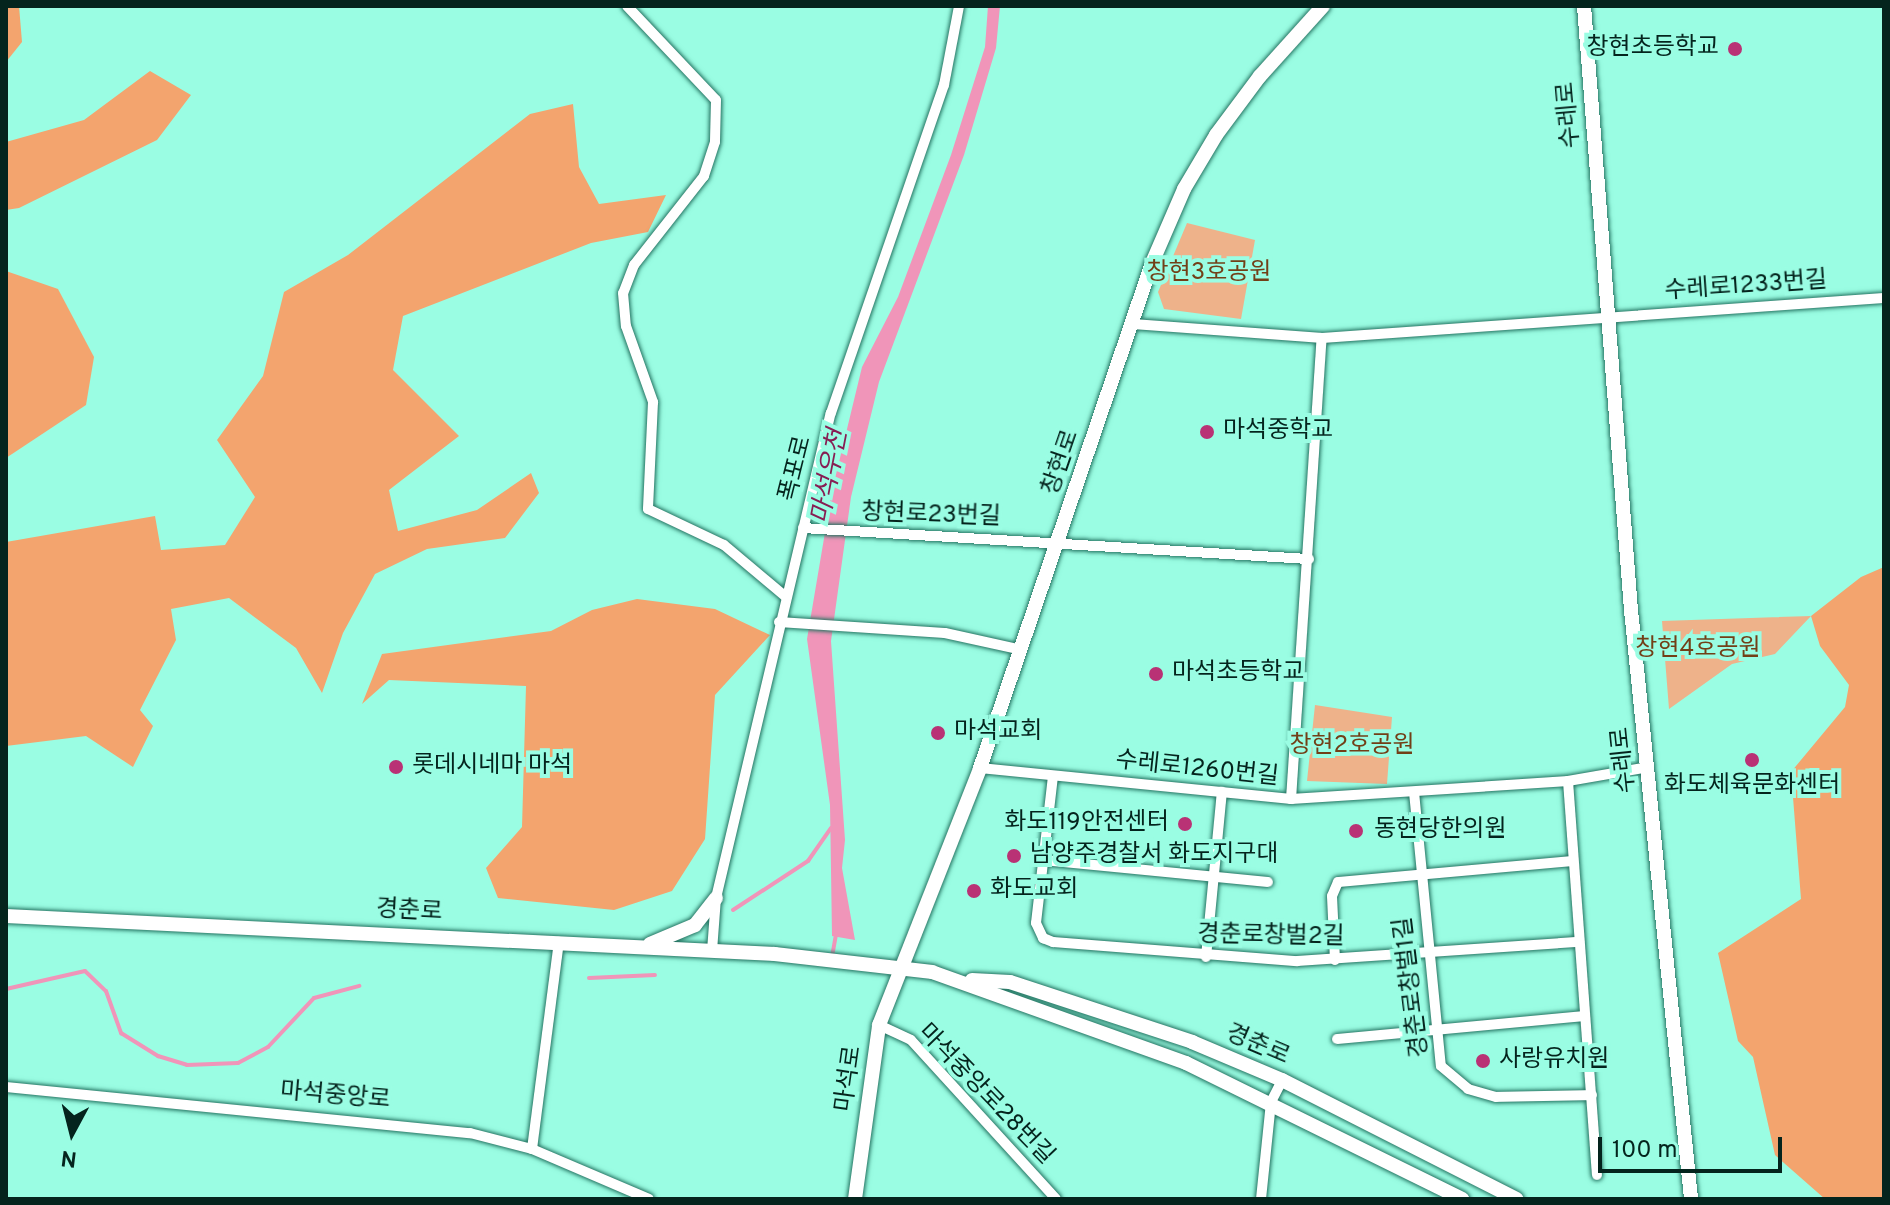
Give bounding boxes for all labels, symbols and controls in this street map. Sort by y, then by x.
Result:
place label: 창현초등학교 [1587,35,1719,63]
marker: 창현초등학교 [1726,40,1744,58]
street label: 수레로 [1553,81,1587,149]
park label: 창현3호공원 [1147,260,1271,288]
street label: 수레로1233번길 [1664,267,1828,307]
place label: 마석중학교 [1223,418,1333,446]
marker: 마석중학교 [1198,423,1216,441]
water label: 마석우천 [807,427,855,527]
street label: 창현로 [1038,427,1086,499]
street label: 폭포로 [775,433,819,505]
street label: 창현로23번길 [861,499,1001,533]
park label: 창현4호공원 [1635,636,1761,664]
place label: 마석초등학교 [1172,660,1304,688]
marker: 마석초등학교 [1147,665,1165,683]
place label: 마석교회 [954,719,1042,747]
marker: 마석교회 [929,724,947,742]
street label: 수레로 [1607,726,1643,794]
park label: 창현2호공원 [1289,733,1415,761]
street label: 수레로1260번길 [1114,747,1280,793]
marker: 화도체육문화센터 [1743,751,1761,769]
place label: 롯데시네마 마석 [412,753,572,781]
marker: 롯데시네마 마석 [387,758,405,776]
place label: 화도체육문화센터 [1664,773,1840,801]
place label: 화도119안전센터 [1004,810,1169,838]
marker: 화도119안전센터 [1176,815,1194,833]
place label: 동현당한의원 [1374,817,1506,845]
marker: 동현당한의원 [1345,820,1367,842]
place label: 남양주경찰서 화도지구대 [1030,842,1279,870]
marker: 남양주경찰서 화도지구대 [1005,847,1023,865]
place label: 화도교회 [990,877,1078,905]
marker: 화도교회 [965,882,983,900]
street label: 경춘로 [375,896,443,928]
street label: 경춘로창벌1길 [1390,915,1436,1059]
street label: 경춘로창벌2길 [1197,921,1345,953]
street label: 마석중앙로28번길 [911,1019,1059,1171]
street label: 경춘로 [1221,1020,1293,1072]
street label: 마석로 [831,1044,869,1114]
place label: 사랑유치원 [1499,1047,1609,1075]
marker: 사랑유치원 [1474,1052,1492,1070]
street label: 마석중앙로 [279,1078,391,1116]
north arrow [32,1093,112,1173]
scale bar [1602,1121,1786,1171]
text: 100 m [1612,1136,1678,1166]
text: N [60,1143,79,1172]

